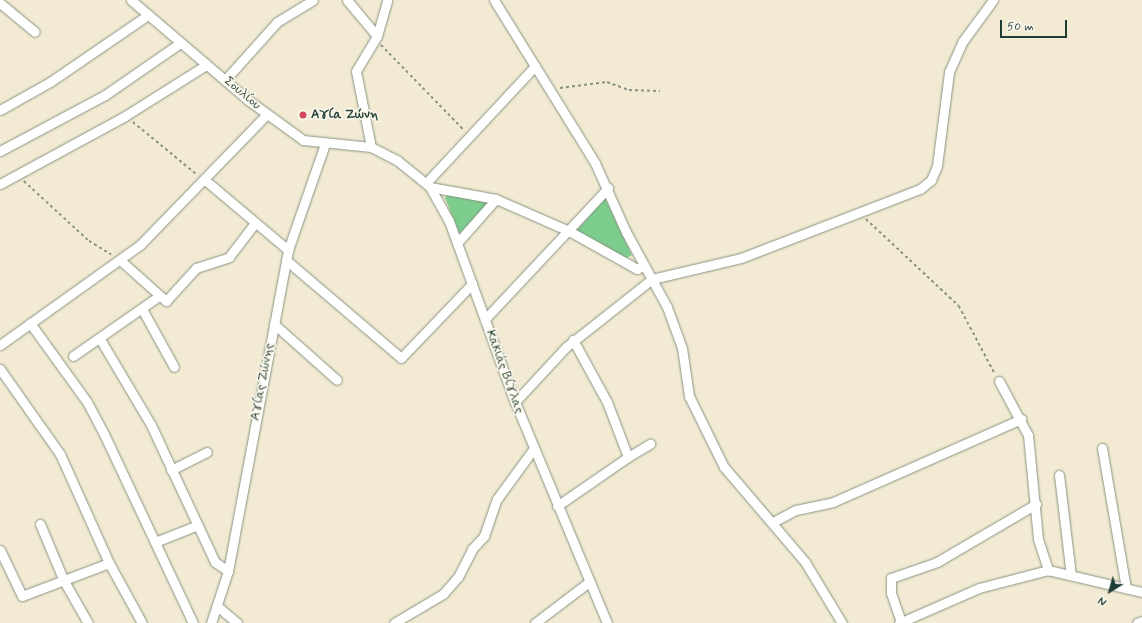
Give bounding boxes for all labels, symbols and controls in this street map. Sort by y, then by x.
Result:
scale bar [1002,12,1069,38]
text: 50 m [1007,19,1034,35]
street label: Σουλίου [220,74,264,114]
place label: Αγία Ζώνη [311,107,378,123]
marker: Αγία Ζώνη [298,110,308,120]
street label: Κακιάς Βίγλας [482,328,526,416]
street label: Αγίας Ζώνης [248,342,278,422]
north arrow [1090,571,1130,611]
text: N [1096,593,1110,608]

